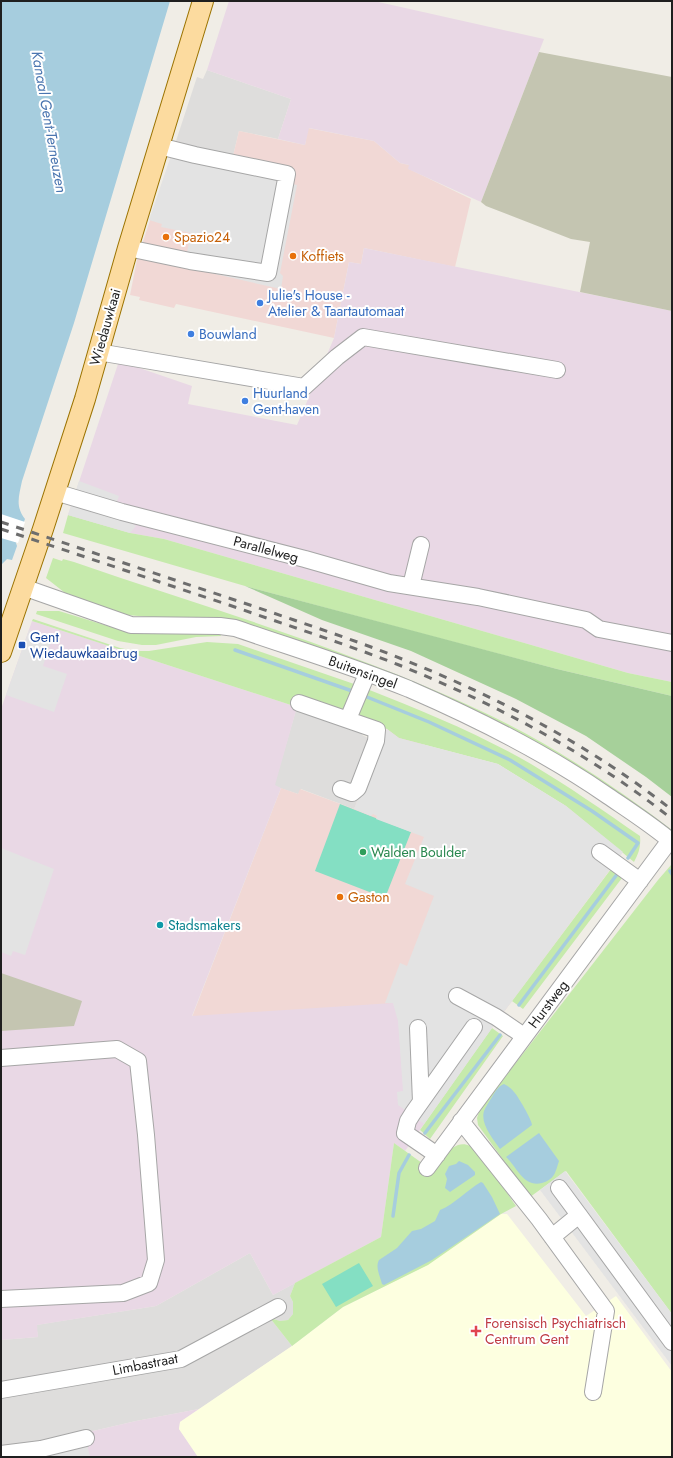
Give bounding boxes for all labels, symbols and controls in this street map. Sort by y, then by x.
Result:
water label: Kanaal Gent-Terneuzen [26,49,72,195]
place label: Spazio24 [174,227,230,247]
marker: Spazio24 [161,232,171,242]
place label: Koffiets [301,246,344,266]
marker: Koffiets [288,251,298,261]
place label: Julie's House - Atelier & Taartautomaat [266,285,405,321]
street label: Wiedauwkaai [84,286,126,368]
marker: Julie's House - Atelier & Taartautomaat [255,298,265,308]
place label: Bouwland [199,324,257,344]
marker: Bouwland [186,329,196,339]
place label: Huurland Gent-haven [253,383,319,419]
marker: Huurland Gent-haven [240,396,250,406]
street label: Parallelweg [231,531,301,567]
place label: Gent Wiedauwkaaibrug [30,627,138,663]
marker: Gent Wiedauwkaaibrug [17,640,27,650]
street label: Buitensingel [326,650,400,694]
place label: Walden Boulder [371,842,466,862]
marker: Walden Boulder [358,847,368,857]
place label: Gaston [348,887,390,907]
marker: Gaston [335,892,345,902]
place label: Stadsmakers [168,915,241,935]
marker: Stadsmakers [155,920,165,930]
street label: Hurstweg [523,976,573,1032]
place label: Forensisch Psychiatrisch Centrum Gent [485,1313,626,1349]
marker: Forensisch Psychiatrisch Centrum Gent [470,1325,482,1337]
street label: Limbastraat [111,1348,180,1380]

